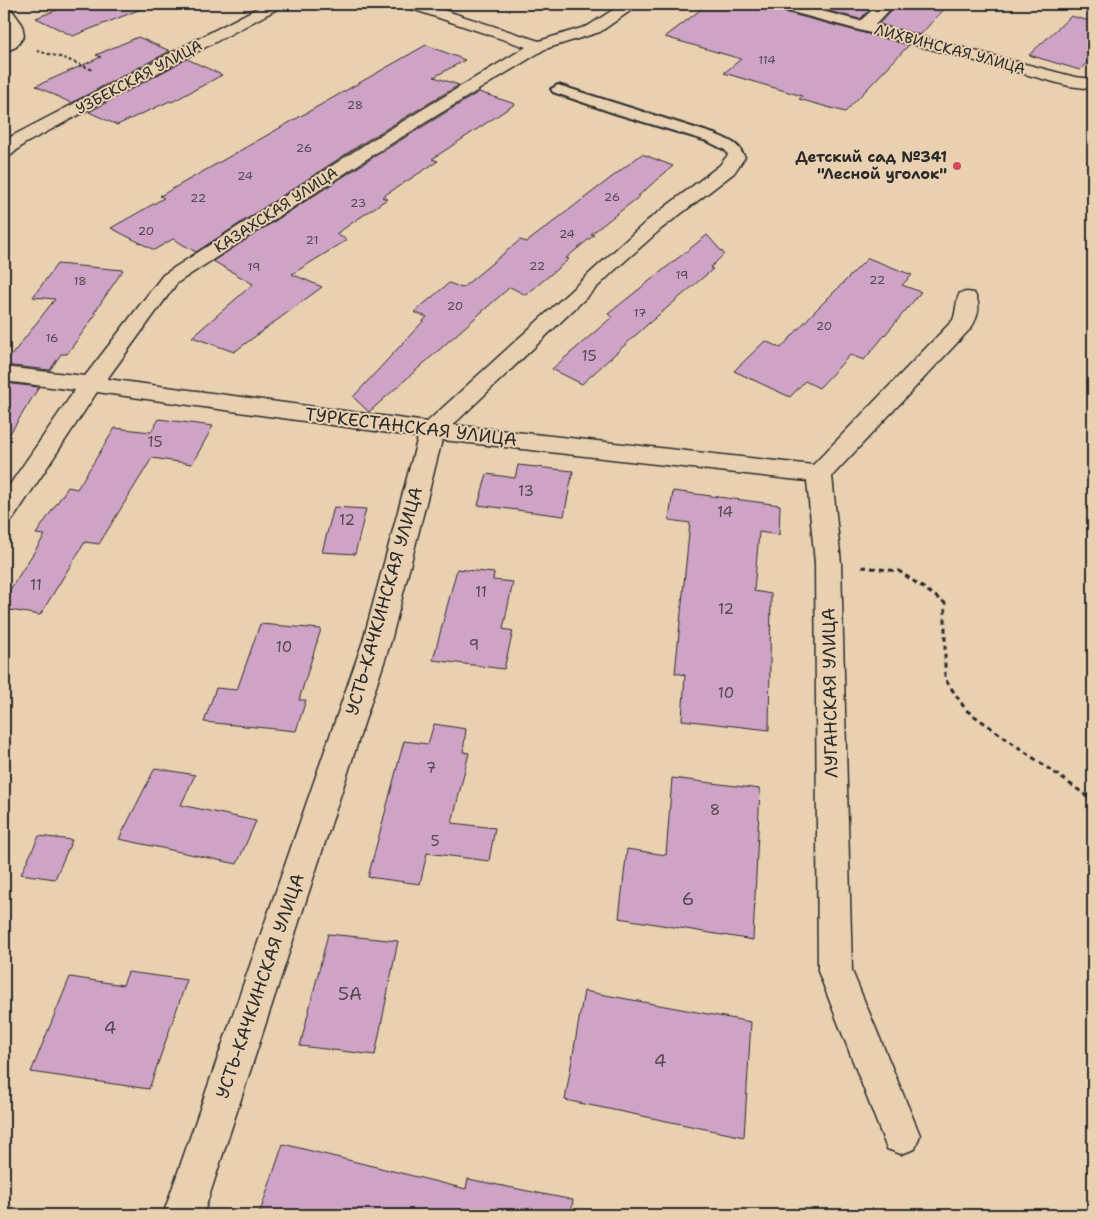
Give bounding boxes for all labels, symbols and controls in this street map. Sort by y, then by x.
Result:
street label: ЛИХВИНСКАЯ УЛИЦА [872,19,1028,79]
street label: УЗБЕКСКАЯ УЛИЦА [72,35,206,119]
house number: 114 [758,52,776,68]
house number: 28 [347,97,363,113]
house number: 26 [296,140,312,156]
place label: Детский сад №341 "Лесной уголок" [795,147,947,184]
marker: Детский сад №341 "Лесной уголок" [951,160,963,172]
street label: КАЗАХСКАЯ УЛИЦА [210,162,342,257]
house number: 24 [237,168,253,184]
house number: 26 [604,189,620,205]
house number: 22 [190,190,206,206]
house number: 23 [350,195,366,211]
house number: 20 [138,223,154,239]
house number: 24 [559,226,575,242]
house number: 21 [306,232,318,248]
house number: 22 [529,258,545,274]
house number: 19 [248,259,260,275]
house number: 19 [676,267,688,283]
house number: 22 [869,272,885,288]
house number: 18 [73,273,87,289]
house number: 20 [447,298,463,314]
house number: 17 [634,305,646,321]
house number: 20 [816,318,832,334]
house number: 16 [45,330,59,346]
house number: 15 [581,346,597,366]
street label: ТУРКЕСТАНСКАЯ УЛИЦА [304,402,518,452]
house number: 15 [147,432,163,452]
house number: 13 [518,481,534,501]
street label: УСТЬ-КАЧКИНСКАЯ УЛИЦА [340,484,428,718]
house number: 14 [717,502,733,522]
house number: 12 [339,510,355,530]
house number: 11 [30,575,42,595]
house number: 11 [475,582,487,602]
house number: 12 [718,599,734,619]
street label: ЛУГАНСКАЯ УЛИЦА [817,608,843,778]
house number: 9 [469,635,479,655]
house number: 10 [276,637,292,657]
house number: 10 [718,683,734,703]
house number: 7 [426,758,436,778]
house number: 8 [710,800,720,820]
house number: 5 [430,831,440,851]
street label: УСТЬ-КАЧКИНСКАЯ УЛИЦА [210,870,310,1102]
house number: 6 [682,887,694,911]
house number: 5А [338,982,362,1006]
house number: 4 [104,1016,116,1040]
house number: 4 [654,1049,666,1073]

